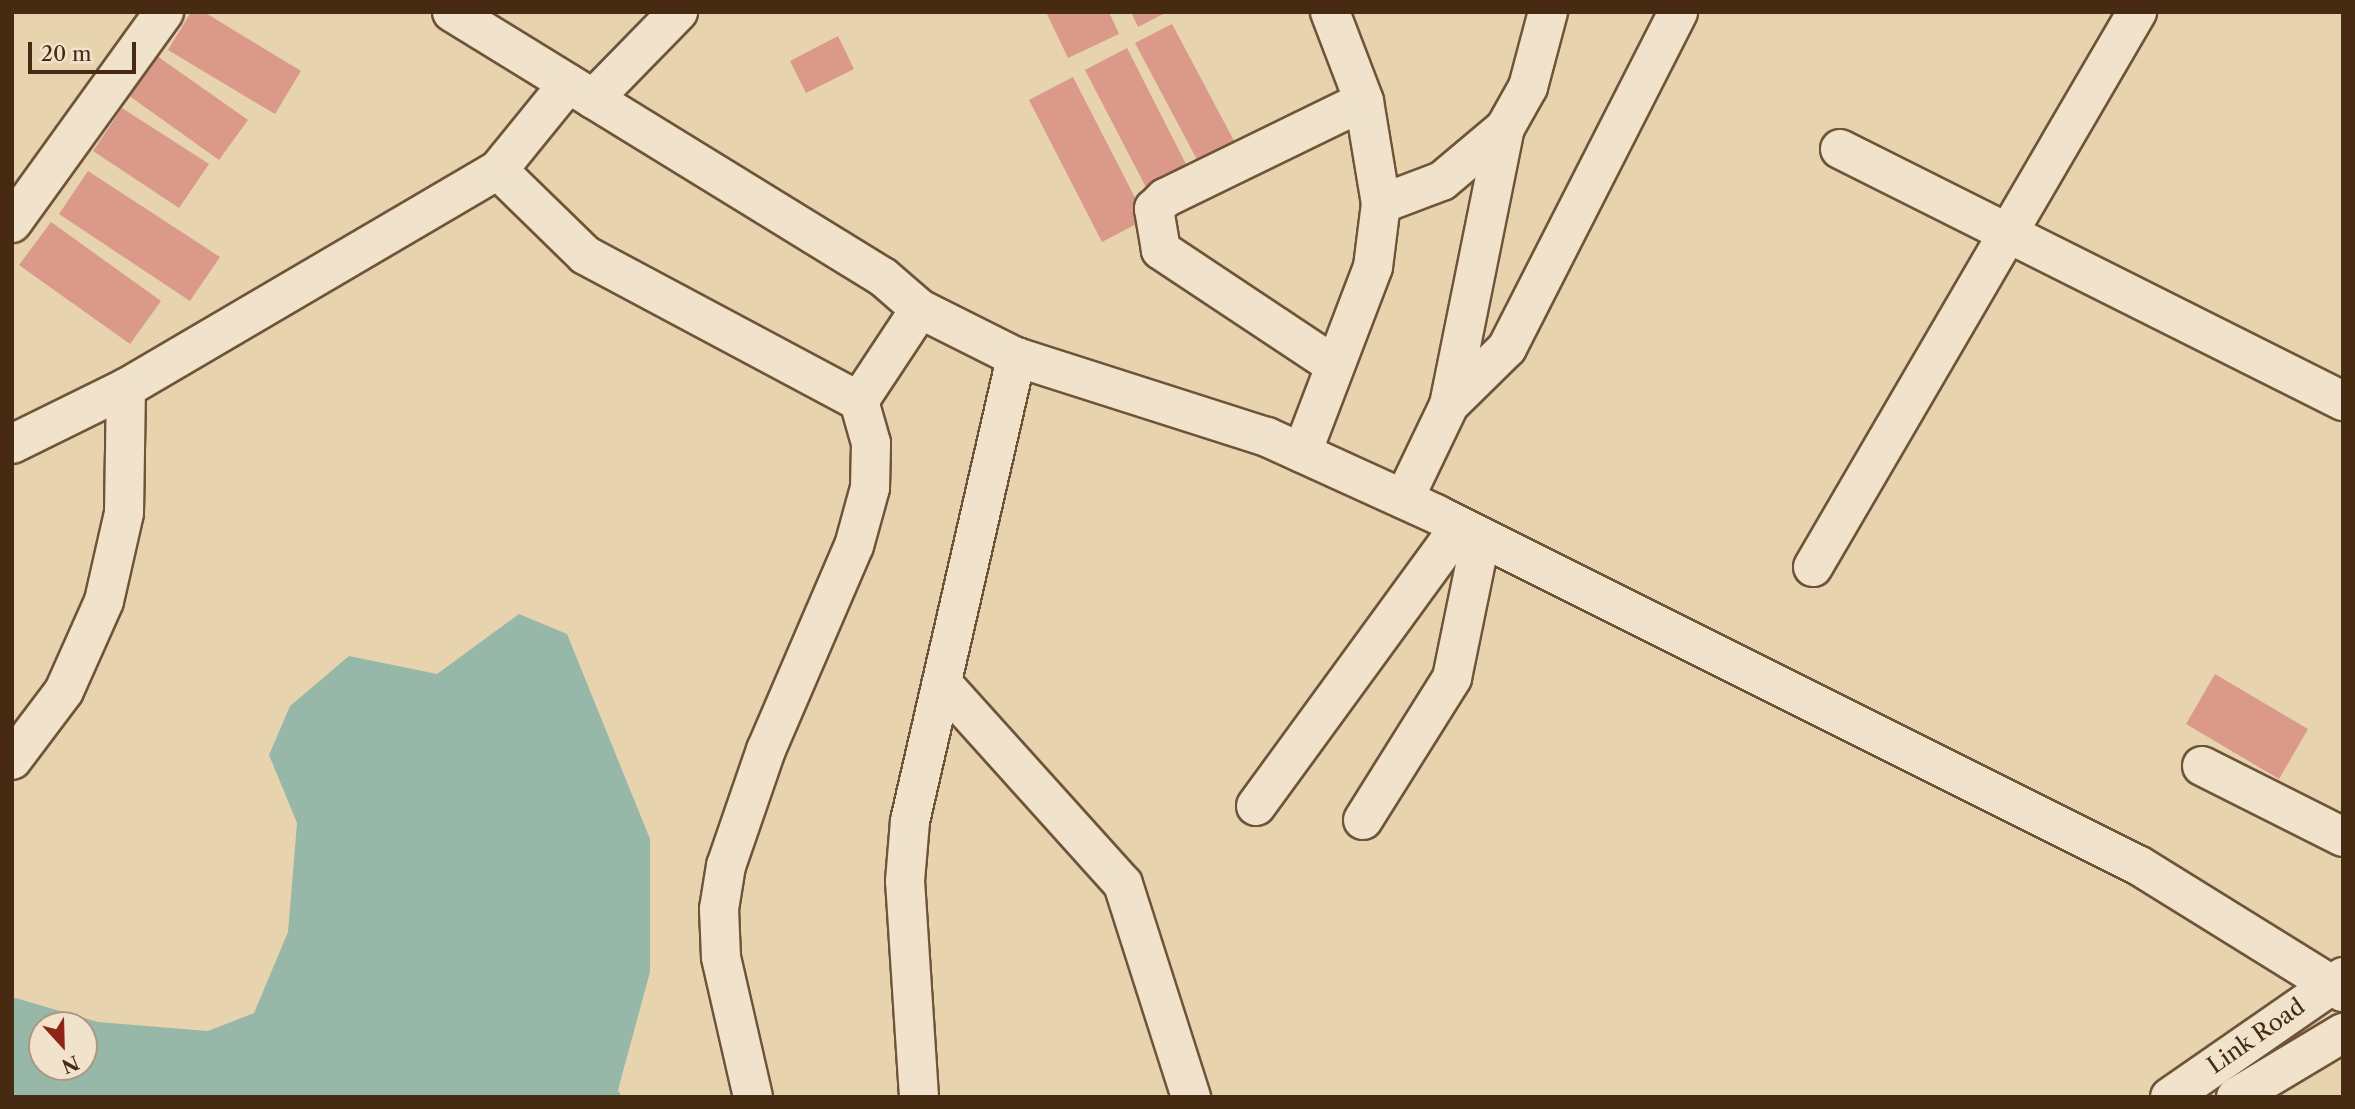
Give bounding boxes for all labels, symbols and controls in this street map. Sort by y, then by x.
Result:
scale bar [32,28,140,72]
text: 20 m [41,41,92,66]
street label: Link Road [2202,992,2310,1080]
north arrow [28,1011,98,1081]
text: N [58,1050,82,1078]

